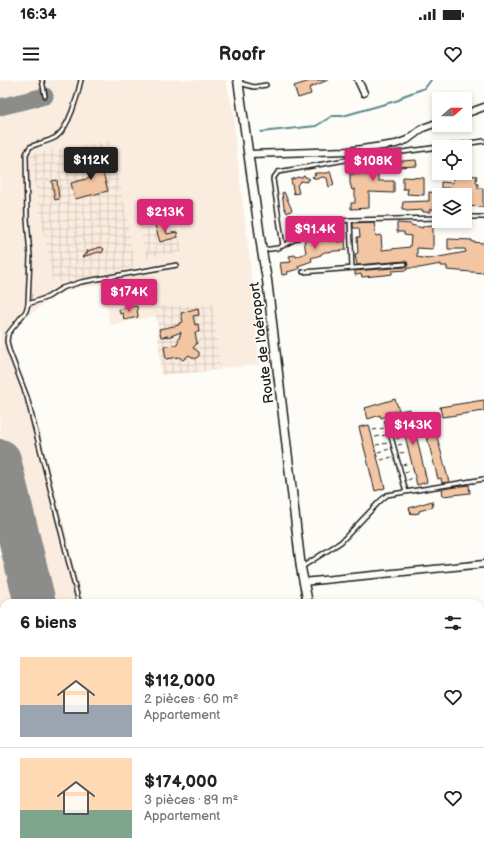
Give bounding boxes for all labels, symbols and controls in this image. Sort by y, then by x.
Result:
text: 16:34 [20,5,57,24]
icon: menu [20,43,42,65]
icon: heart [442,43,464,65]
text: Roofr [219,44,265,65]
north arrow [432,92,472,132]
map controls [432,92,472,228]
button: locate [432,140,472,180]
pin: $112K [63,147,119,181]
pin: $108K [345,148,401,182]
text: $112K [73,152,109,168]
text: $108K [354,153,392,169]
button: layers [432,188,472,228]
pin: $213K [137,199,193,233]
text: $213K [146,204,184,220]
pin: $91.4K [282,216,348,250]
text: $91.4K [294,221,336,237]
pin: $174K [101,279,157,313]
street label: Route de l'aéroport [246,281,277,405]
text: $174K [110,284,148,300]
pin: $143K [385,412,441,446]
text: $143K [394,417,432,433]
icon: filters [442,612,464,634]
text: 6 biens [20,613,77,633]
text: $112,000 [144,671,215,691]
icon: home [52,673,100,721]
icon: heart [442,686,464,708]
text: 2 pièces · 60 m² [144,691,239,707]
text: Appartement [144,707,220,723]
text: $174,000 [144,772,217,792]
icon: home [52,774,100,822]
icon: heart [442,787,464,809]
text: 3 pièces · 89 m² [144,792,238,808]
text: Appartement [144,808,220,824]

